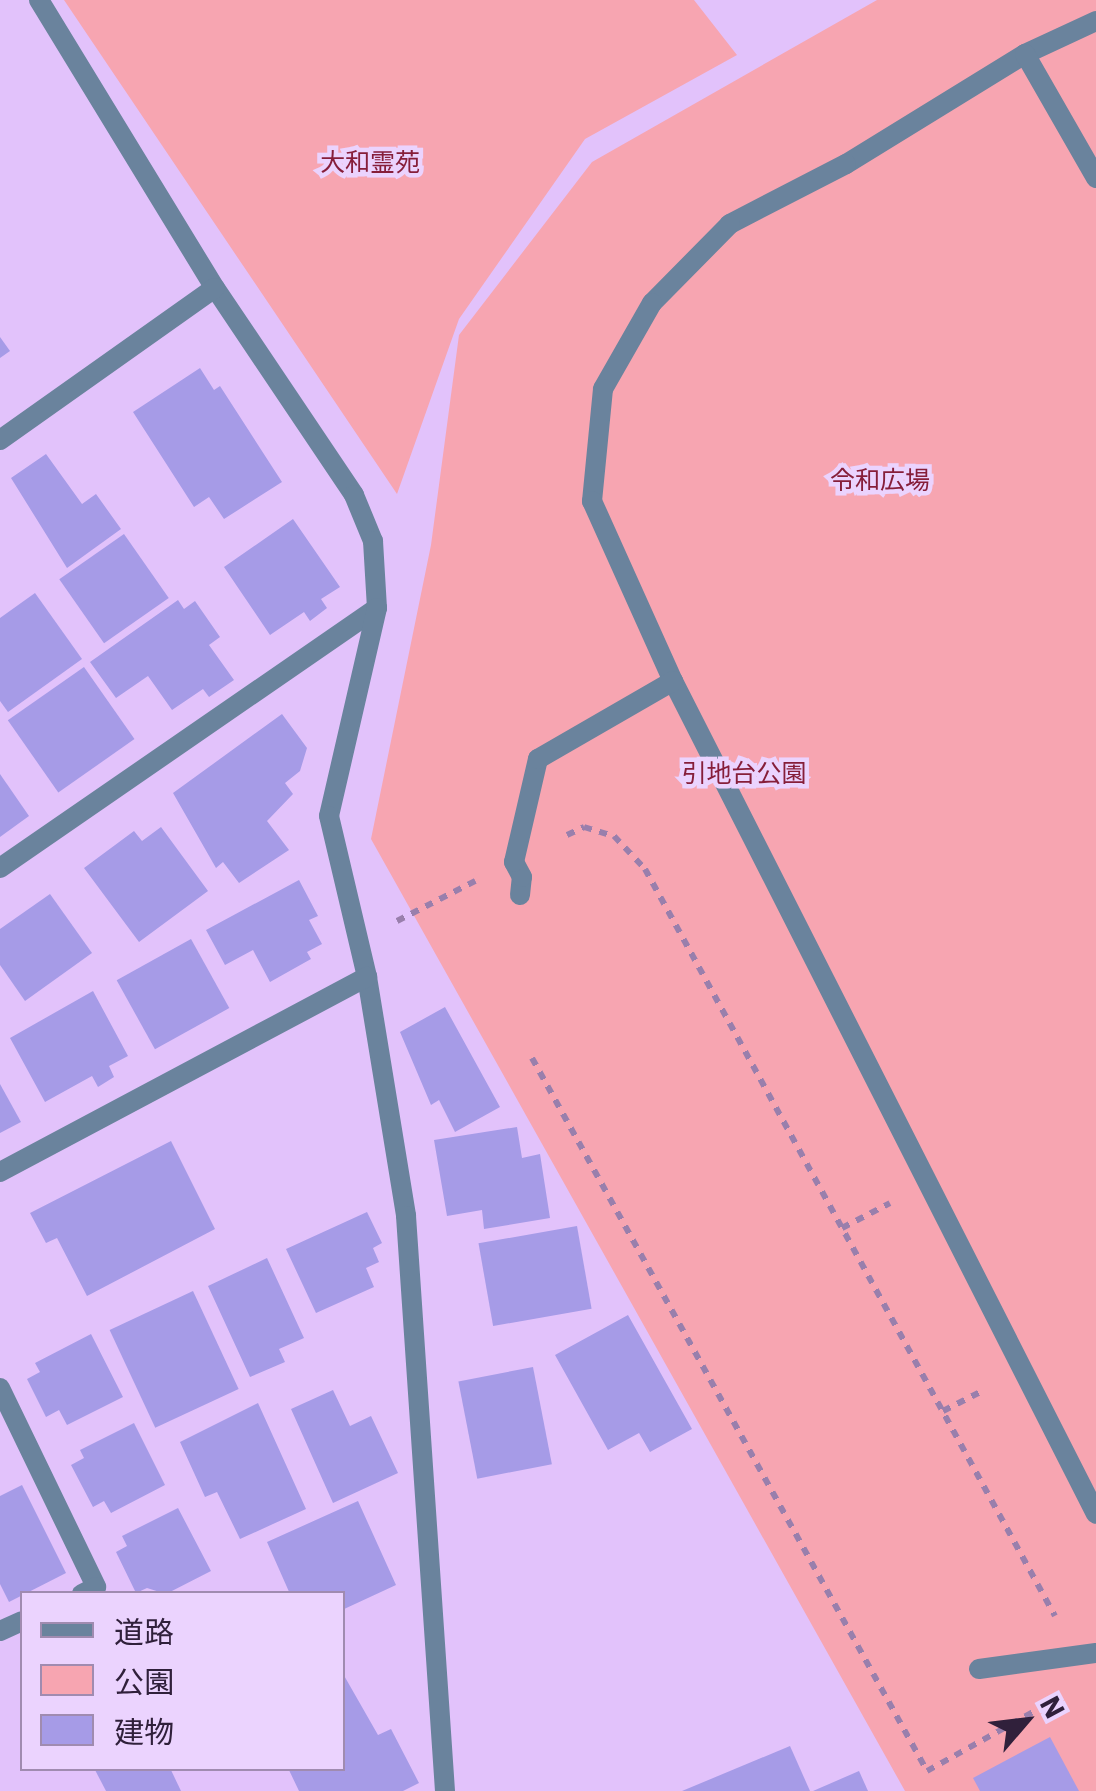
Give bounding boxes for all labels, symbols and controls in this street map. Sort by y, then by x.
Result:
park label: 大和霊苑 [320,147,420,177]
park label: 令和広場 [830,465,930,495]
park label: 引地台公園 [682,758,806,788]
legend [20,1591,345,1771]
text: 道路 [114,1612,174,1651]
text: 公園 [114,1662,174,1701]
north arrow [976,1671,1076,1771]
text: N [1032,1689,1074,1724]
text: 建物 [114,1712,174,1751]

